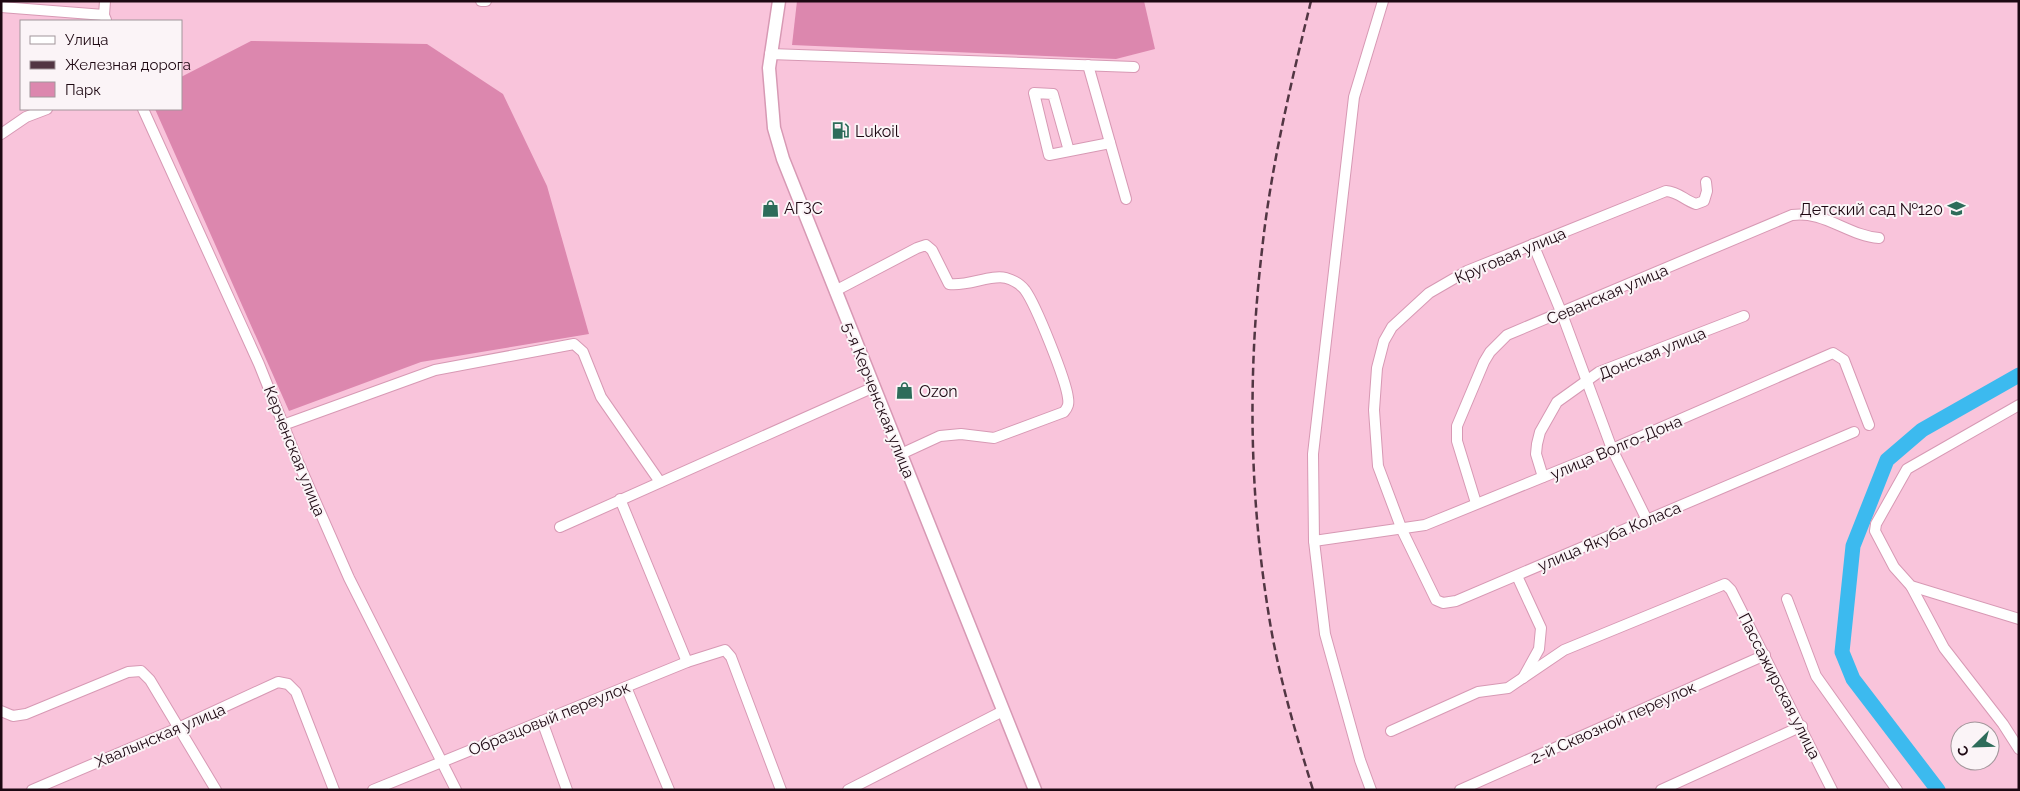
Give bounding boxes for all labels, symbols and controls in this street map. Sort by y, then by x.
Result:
legend [20,20,182,110]
text: Улица [65,31,109,49]
text: Железная дорога [65,56,191,74]
text: Парк [65,81,101,99]
fuel station icon: Lukoil [831,121,851,141]
place label: Lukoil [855,122,900,141]
shop icon: АГЗС [760,198,780,218]
place label: АГЗС [784,199,823,218]
school or university icon: Детский сад №120 [1947,199,1967,219]
place label: Детский сад №120 [1800,200,1943,219]
street label: Круговая улица [1452,223,1569,287]
street label: Севанская улица [1544,260,1671,329]
street label: 5-я Керченская улица [839,319,919,481]
street label: Донская улица [1596,323,1709,384]
shop icon: Ozon [895,381,915,401]
place label: Ozon [919,382,958,401]
street label: Керченская улица [260,383,329,519]
street label: улица Волго-Дона [1548,411,1685,484]
street label: улица Якуба Коласа [1535,498,1684,575]
street label: Пассажирская улица [1734,610,1825,762]
street label: Образцовый переулок [466,677,633,760]
street label: 2-й Сквозной переулок [1528,677,1699,768]
street label: Хвалынская улица [92,699,228,771]
north arrow [1950,721,2000,771]
text: С [1954,743,1972,759]

